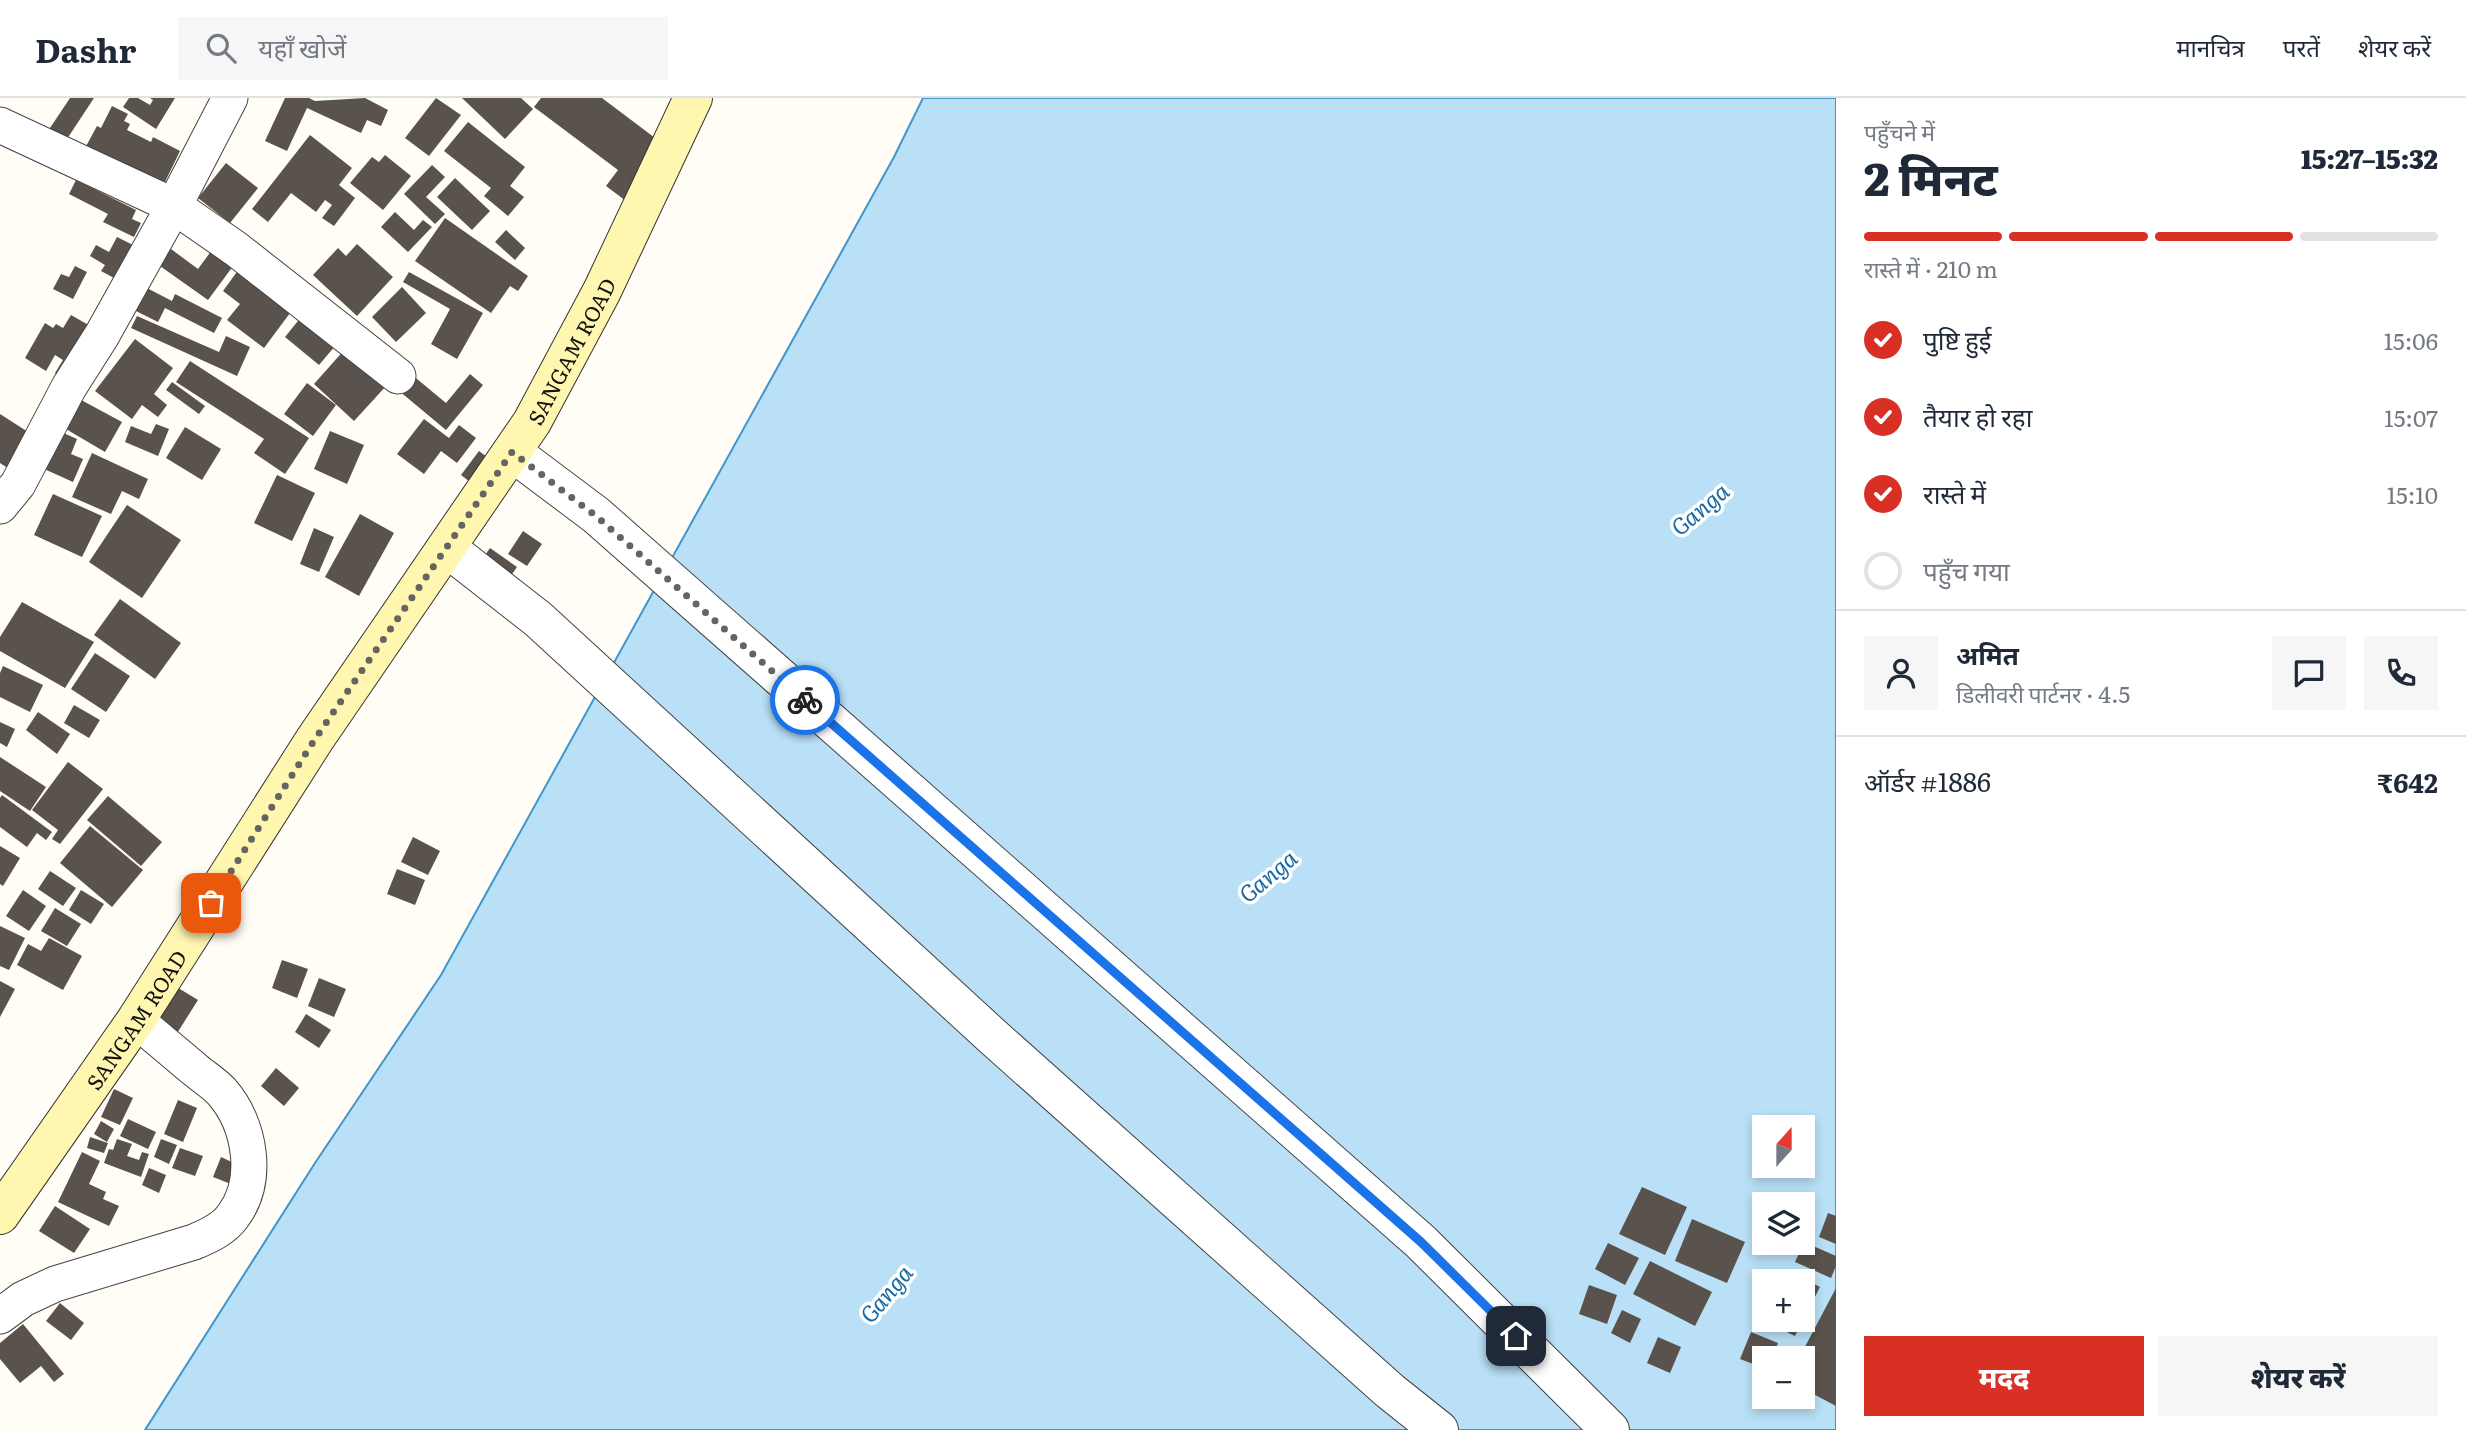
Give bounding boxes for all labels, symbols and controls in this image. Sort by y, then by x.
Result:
search box [178,17,668,80]
text: Dashr [35,24,136,73]
text: यहाँ खोजें [258,27,346,66]
icon: search [202,29,240,67]
text: मानचित्र [2176,29,2245,64]
text: परतें [2283,29,2320,64]
text: शेयर करें [2358,29,2431,64]
text: पहुँचने में [1864,114,1935,148]
text: 15:27–15:32 [2301,138,2438,177]
text: 2 मिनट [1864,142,1998,210]
text: रास्ते में · 210 m [1864,251,1998,285]
street label: SANGAM ROAD [518,272,622,430]
text: पुष्टि हुई [1923,319,1991,358]
icon: check [1864,321,1902,359]
text: 15:06 [2384,323,2438,357]
text: तैयार हो रहा [1923,396,2032,435]
icon: check [1864,398,1902,436]
text: 15:07 [2384,400,2438,434]
water label: Ganga [1662,473,1736,543]
text: रास्ते में [1923,473,1986,512]
icon: check [1864,475,1902,513]
text: 15:10 [2387,477,2438,511]
text: पहुँच गया [1923,550,2010,589]
text: अमित [1956,634,2019,673]
button: person [1864,636,1938,710]
button: chat [2272,636,2346,710]
button: phone [2364,636,2438,710]
courier [770,665,840,735]
text: डिलीवरी पार्टनर · 4.5 [1956,676,2130,710]
icon: bike [786,681,824,719]
text: ऑर्डर #1886 [1864,761,1991,800]
text: ₹642 [2377,762,2438,801]
water label: Ganga [1230,840,1304,910]
pin [181,873,241,933]
icon: bag [192,884,230,922]
street label: SANGAM ROAD [77,943,193,1095]
north arrow [1752,1115,1815,1178]
map controls [1752,1115,1815,1409]
button: layers [1752,1192,1815,1255]
water label: Ganga [850,1256,920,1330]
button: + [1752,1269,1815,1332]
pin [1486,1306,1546,1366]
icon: home [1497,1317,1535,1355]
button: मदद [1864,1336,2144,1416]
button: शेयर करें [2158,1336,2438,1416]
button: − [1752,1346,1815,1409]

